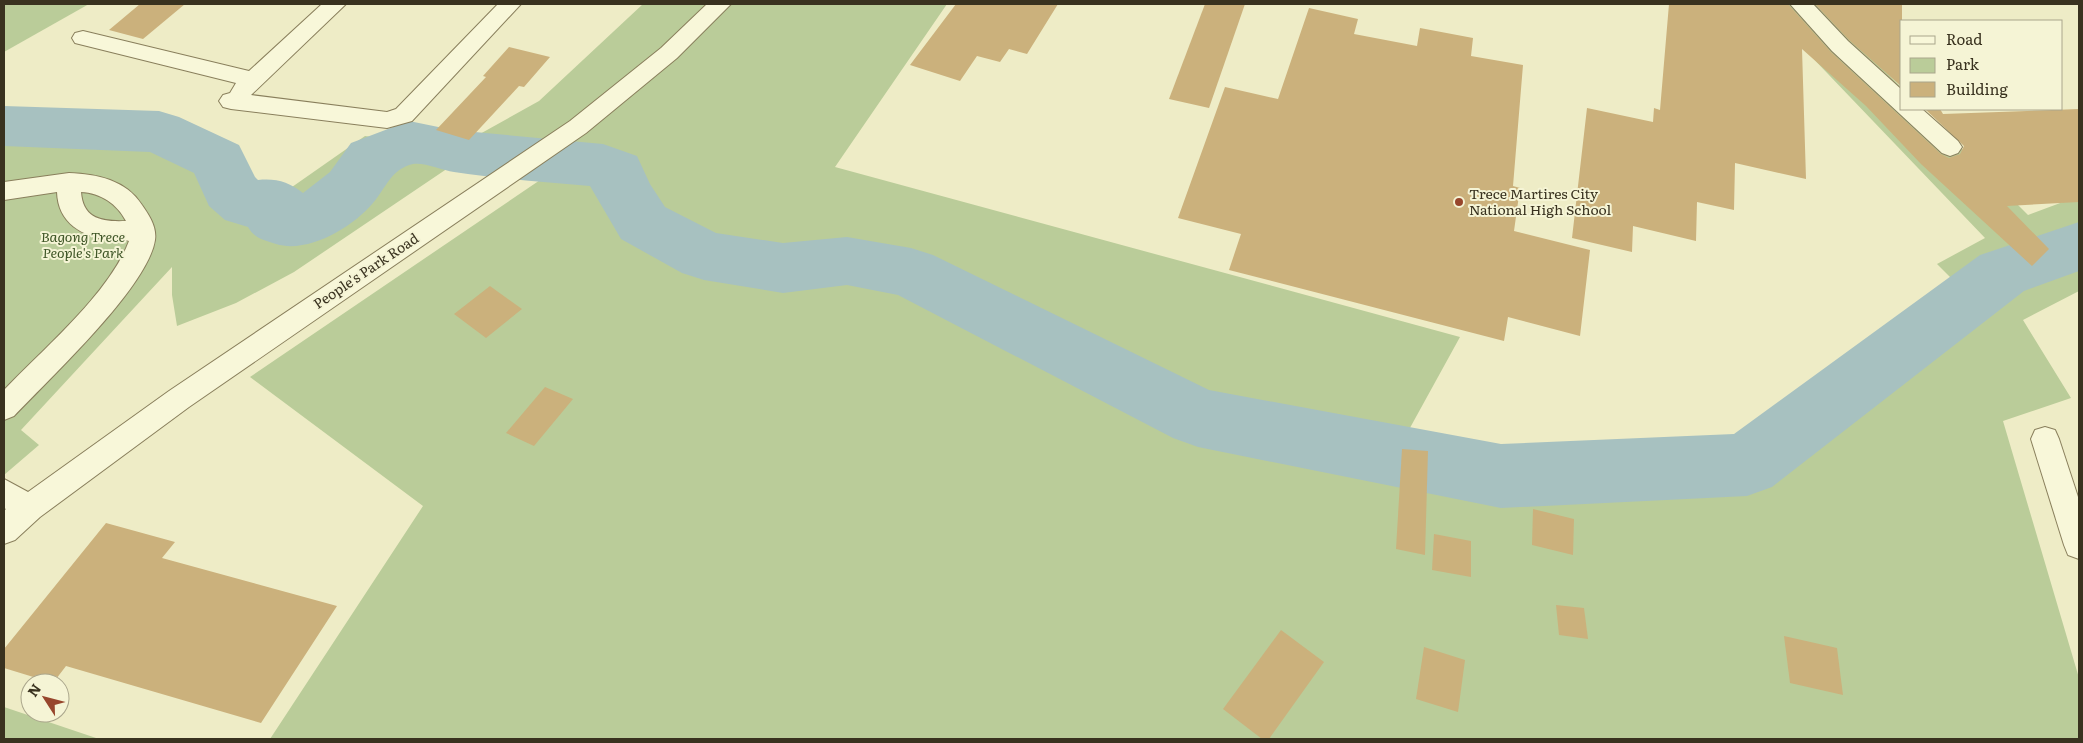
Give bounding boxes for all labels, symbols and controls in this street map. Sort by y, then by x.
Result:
legend [1900,20,2063,110]
text: Road [1946,27,1982,50]
text: Park [1946,52,1980,75]
text: Building [1946,77,2008,100]
place label: Trece Martires City National High School [1469,183,1612,219]
marker: Trece Martires City National High School [1453,196,1465,208]
park label: Bagong Trece People's Park [41,226,126,262]
street label: People's Park Road [309,227,422,313]
north arrow [20,673,70,723]
text: N [22,679,45,700]

